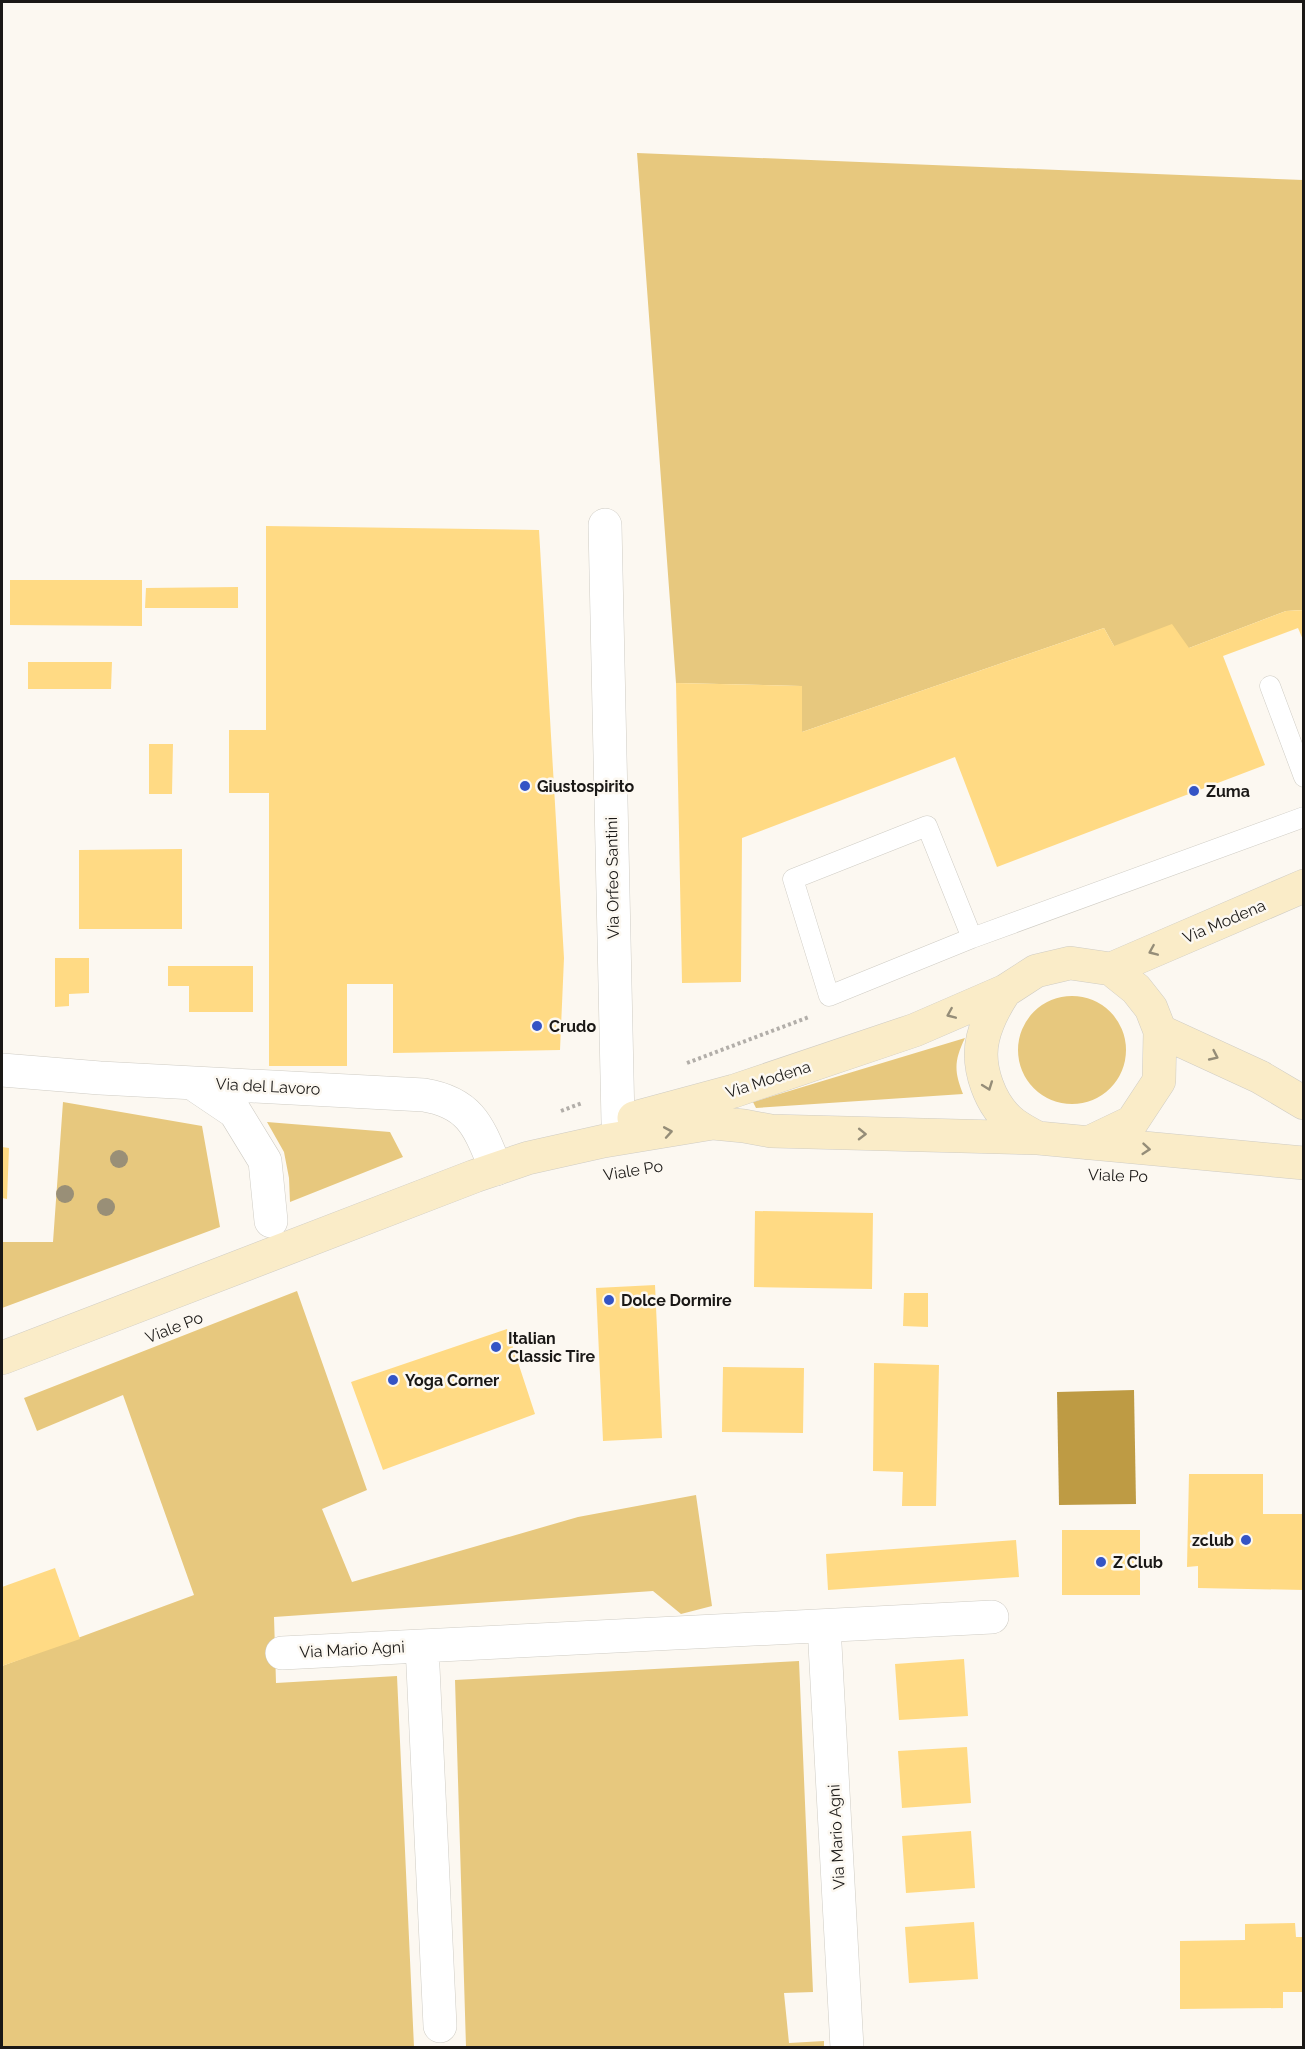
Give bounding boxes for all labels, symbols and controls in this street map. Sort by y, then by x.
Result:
place label: Giustospirito [537,777,635,796]
marker: Giustospirito [518,779,532,793]
place label: Zuma [1206,782,1250,801]
marker: Zuma [1187,784,1201,798]
street label: Via Orfeo Santini [602,817,623,939]
street label: Via Modena [1180,896,1268,947]
one-way arrow [1148,944,1159,956]
one-way arrow [946,1007,957,1019]
place label: Crudo [549,1017,596,1036]
marker: Crudo [530,1019,544,1033]
one-way arrow [1207,1048,1218,1060]
street label: Via Modena [723,1057,813,1102]
street label: Via del Lavoro [215,1074,321,1099]
one-way arrow [981,1080,994,1090]
one-way arrow [663,1126,673,1138]
one-way arrow [857,1127,866,1140]
one-way arrow [1141,1142,1150,1155]
street label: Viale Po [602,1156,664,1185]
street label: Viale Po [1088,1165,1148,1186]
place label: Dolce Dormire [621,1291,732,1310]
marker: Dolce Dormire [602,1293,616,1307]
street label: Viale Po [143,1308,206,1347]
place label: Italian Classic Tire [508,1329,596,1366]
marker: Italian Classic Tire [489,1340,503,1354]
place label: Yoga Corner [405,1371,499,1390]
marker: Yoga Corner [386,1373,400,1387]
place label: zclub [1192,1531,1234,1550]
marker: zclub [1239,1533,1253,1547]
place label: Z Club [1113,1553,1163,1572]
marker: Z Club [1094,1555,1108,1569]
street label: Via Mario Agni [299,1637,405,1662]
street label: Via Mario Agni [824,1784,849,1890]

